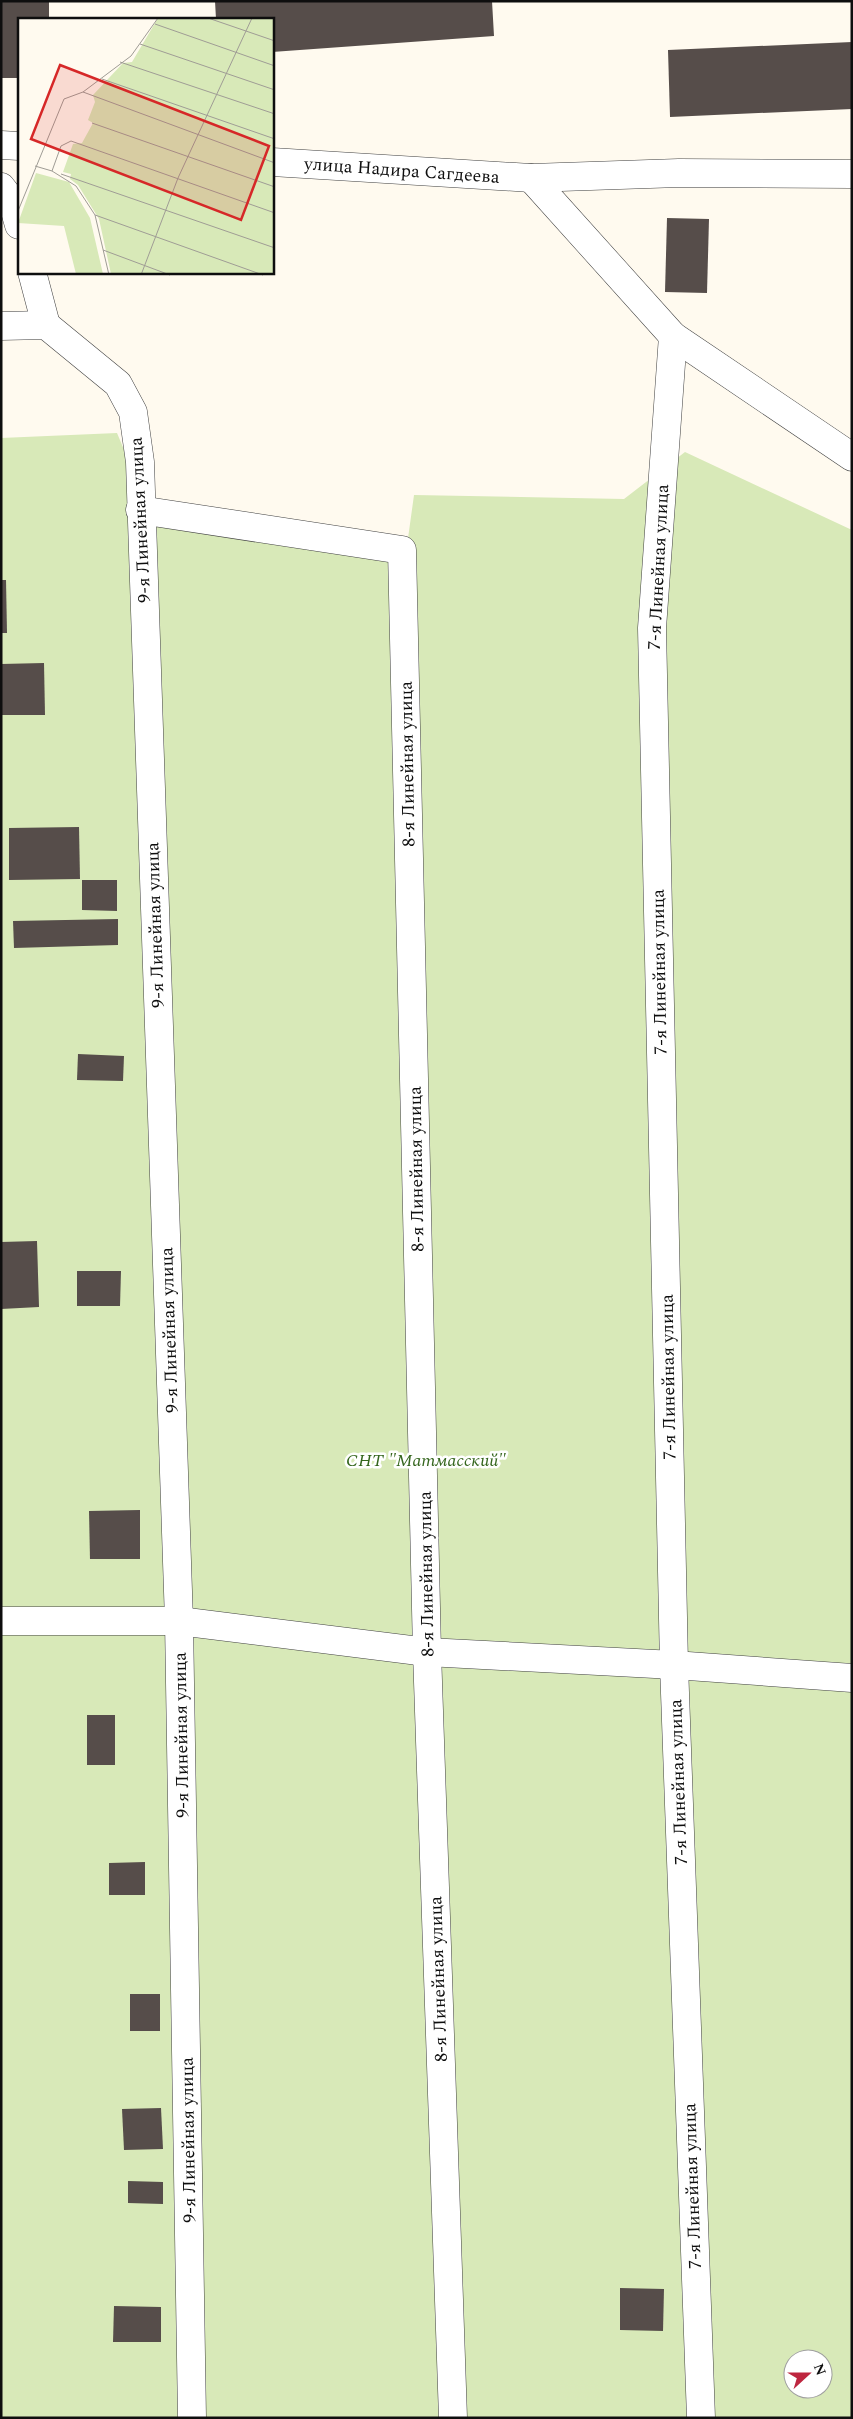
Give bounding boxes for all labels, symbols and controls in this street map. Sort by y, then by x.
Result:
inset map [18,18,274,274]
street label: улица Надира Сагдеева [302,150,501,191]
street label: 9-я Линейная улица [123,436,158,604]
street label: 7-я Линейная улица [641,483,676,651]
street label: 8-я Линейная улица [393,681,422,847]
street label: 9-я Линейная улица [139,841,172,1008]
street label: 7-я Линейная улица [645,889,674,1055]
street label: 8-я Линейная улица [402,1086,431,1252]
street label: 9-я Линейная улица [153,1246,186,1413]
street label: 7-я Линейная улица [654,1294,683,1460]
park label: СНТ "Матмасский" [346,1447,507,1474]
street label: 8-я Линейная улица [412,1491,441,1657]
street label: 9-я Линейная улица [167,1652,196,1818]
street label: 7-я Линейная улица [662,1698,695,1865]
street label: 8-я Линейная улица [422,1895,455,2062]
street label: 9-я Линейная улица [174,2057,203,2223]
street label: 7-я Линейная улица [676,2102,709,2269]
north arrow [783,2349,833,2399]
text: N [808,2360,832,2379]

